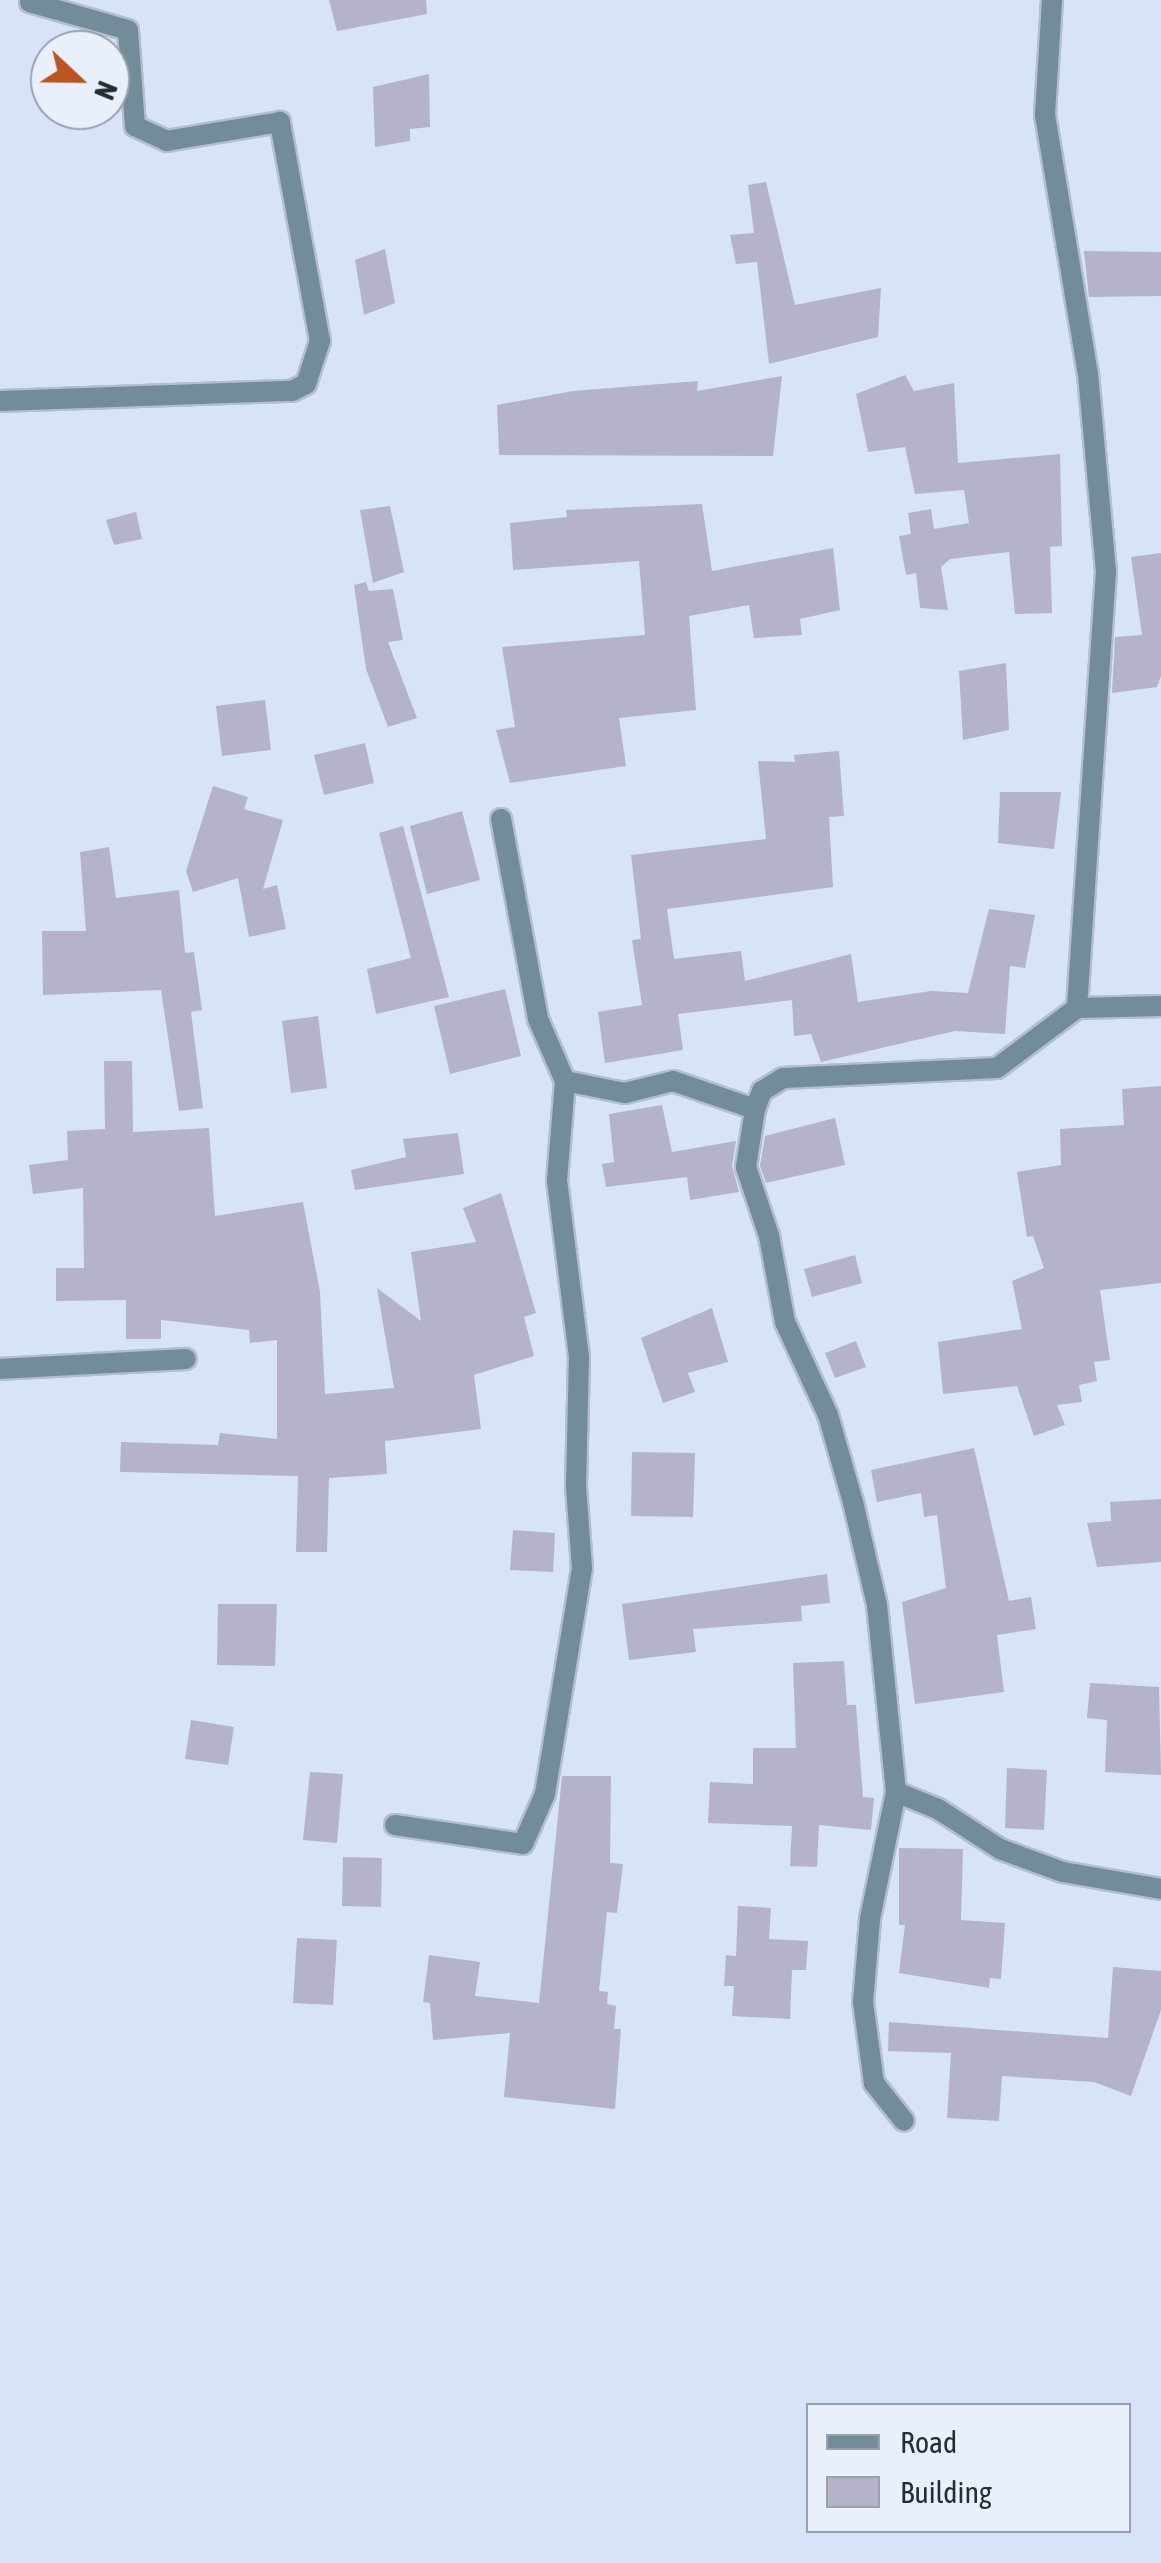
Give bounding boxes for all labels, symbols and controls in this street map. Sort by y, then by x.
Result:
north arrow [30,30,130,130]
text: N [88,77,124,104]
legend [806,2403,1131,2533]
text: Road [900,2425,957,2459]
text: Building [900,2475,992,2509]

